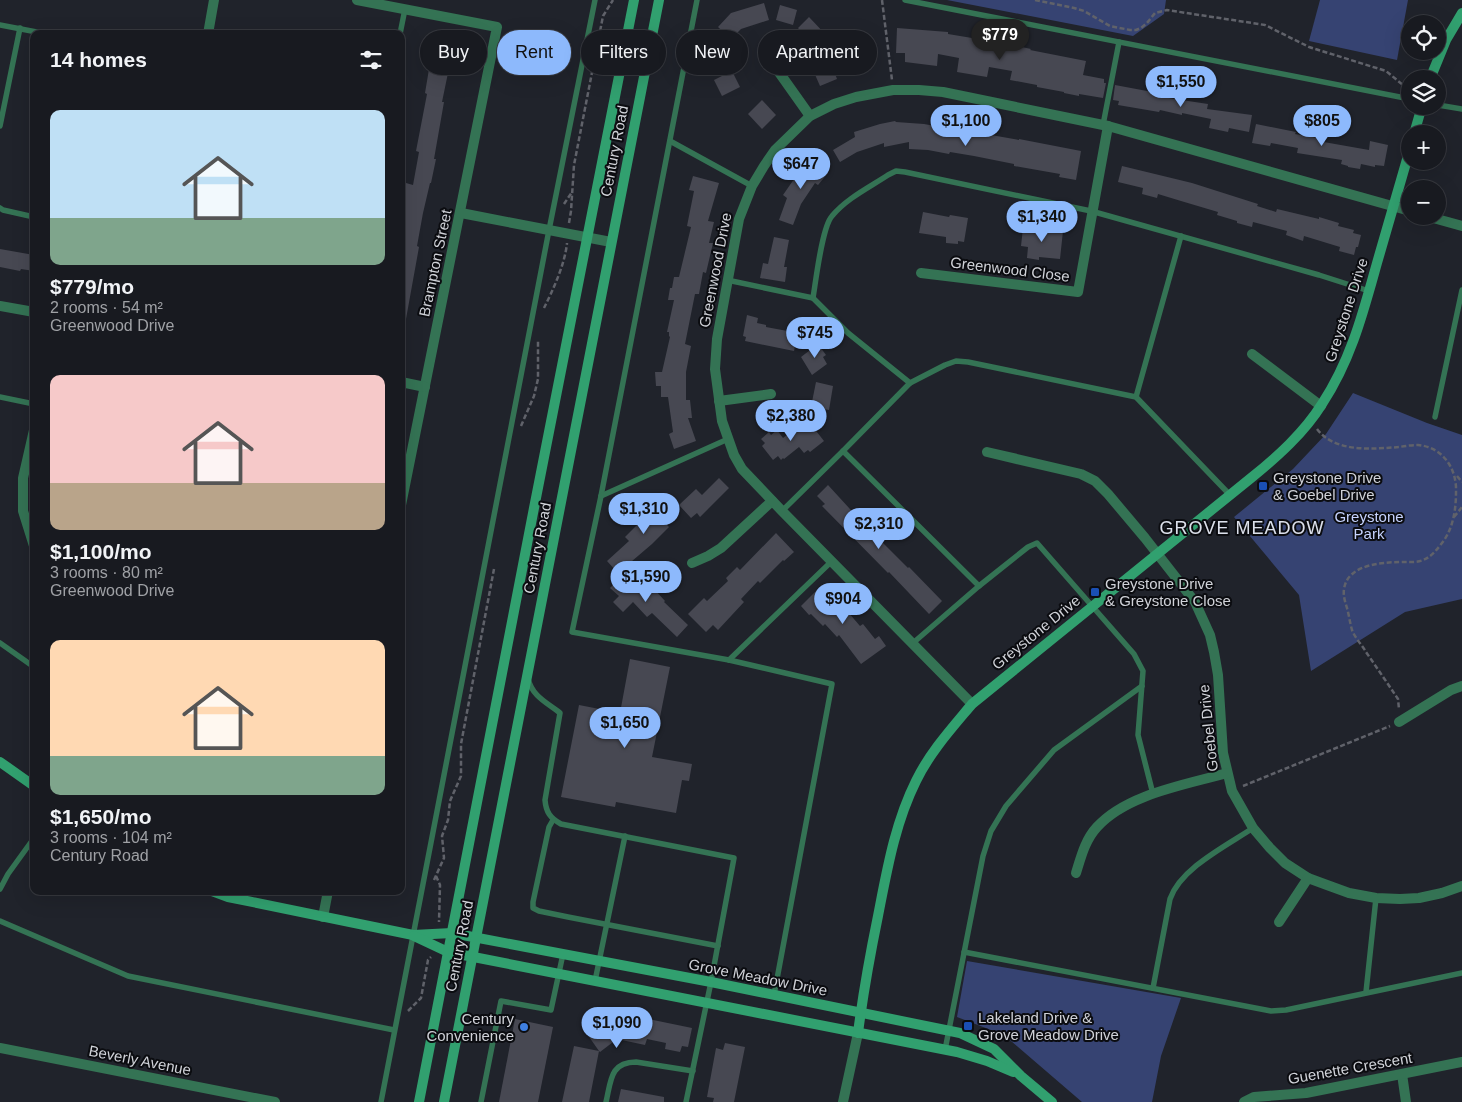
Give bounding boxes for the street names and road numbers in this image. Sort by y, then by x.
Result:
street label: Century Road [597,104,631,198]
street label: Brampton Street [415,207,455,318]
street label: Greenwood Drive [696,211,734,329]
street label: Greenwood Close [949,253,1071,285]
street label: Greystone Drive [1321,256,1371,364]
street label: Century Road [520,501,554,595]
street label: Greystone Drive [989,591,1083,673]
street label: Goebel Drive [1195,684,1221,772]
street label: Century Road [442,899,476,993]
street label: Grove Meadow Drive [687,955,829,999]
street label: Beverly Avenue [87,1042,193,1078]
street label: Guenette Crescent [1287,1049,1414,1087]

